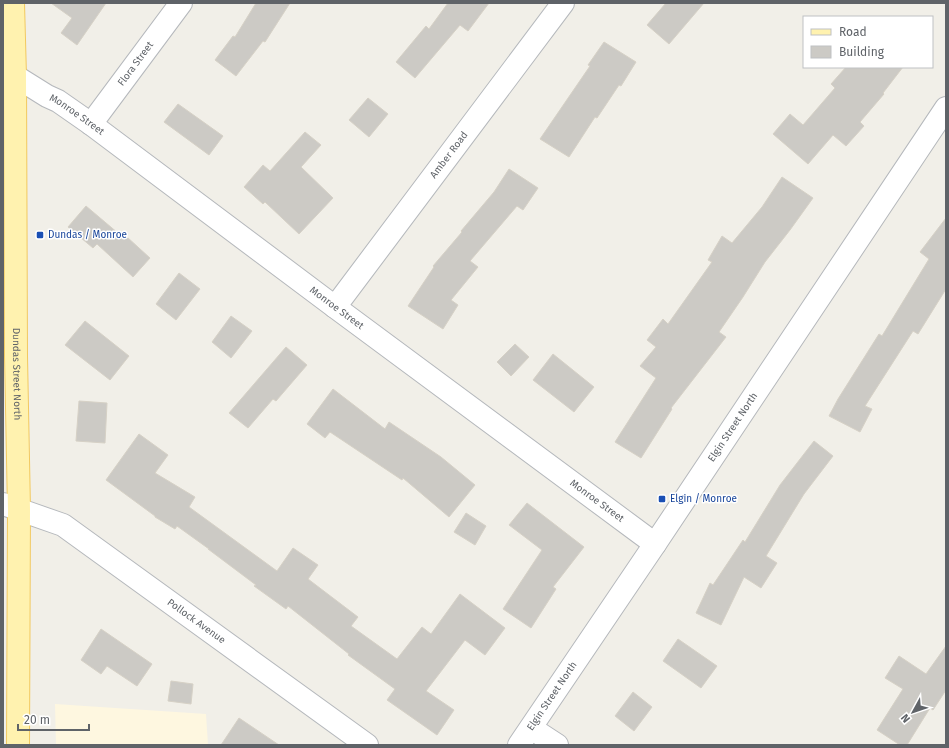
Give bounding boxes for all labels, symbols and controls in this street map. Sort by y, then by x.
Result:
legend [803,16,933,68]
text: Road [839,25,867,39]
street label: Flora Street [115,39,156,88]
text: Building [839,45,885,59]
street label: Monroe Street [47,92,107,138]
street label: Amber Road [428,129,470,181]
place label: Dundas / Monroe [48,229,127,241]
marker: Dundas / Monroe [35,230,45,240]
street label: Monroe Street [307,284,366,332]
street label: Dundas Street North [10,328,23,420]
street label: Elgin Street North [706,390,760,464]
street label: Monroe Street [568,477,627,525]
place label: Elgin / Monroe [670,493,737,505]
marker: Elgin / Monroe [657,494,667,504]
street label: Pollock Avenue [165,596,228,646]
street label: Elgin Street North [524,659,580,733]
north arrow [893,692,933,732]
scale bar [18,706,89,732]
text: N [898,711,913,725]
text: 20 m [24,713,50,727]

